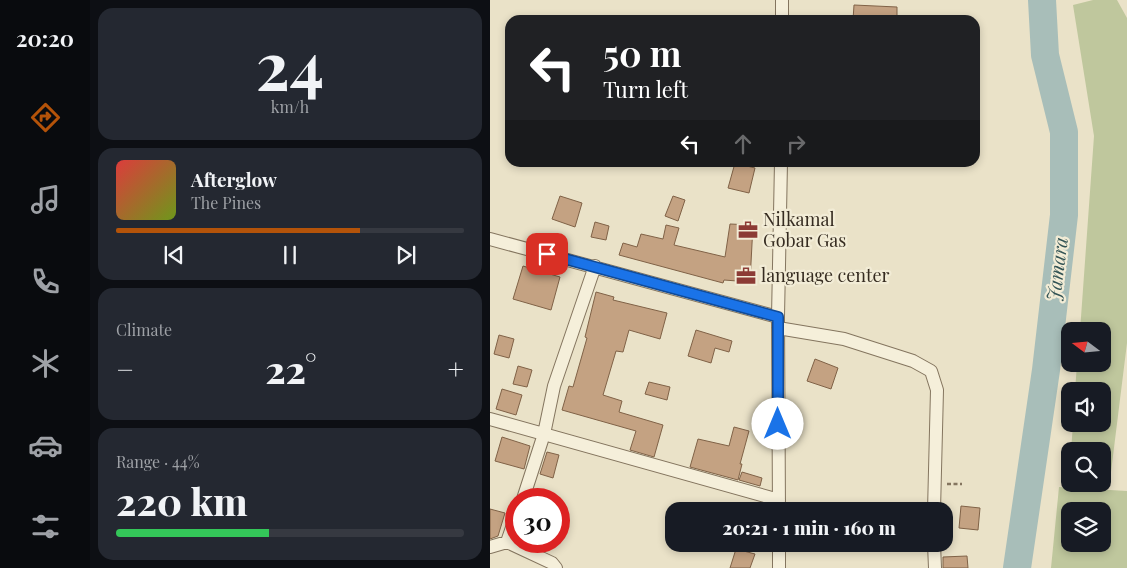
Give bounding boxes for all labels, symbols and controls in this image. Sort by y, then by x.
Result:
text: 24 [256,20,324,106]
text: 20:20 [16,23,74,53]
text: 50 m [603,29,681,76]
icon: left [520,35,585,100]
text: Turn left [603,74,688,104]
text: km/h [271,96,309,117]
icon: directions [28,100,63,135]
icon: left [676,130,704,158]
icon: ahead [729,130,757,158]
icon: right [782,130,810,158]
text: Afterglow [191,166,277,192]
icon: music [28,182,63,217]
text: The Pines [191,192,261,213]
place label: Nilkamal Gobar Gas [763,207,846,252]
office icon: Nilkamal Gobar Gas [737,219,759,241]
pin [526,233,568,275]
water label: Jamara [1039,235,1073,302]
icon: arrive [533,240,561,268]
icon: previous [160,241,188,269]
icon: pause [276,241,304,269]
icon: next [392,241,420,269]
place label: language center [761,263,890,287]
icon: phone [28,264,63,299]
office icon: language center [735,265,757,287]
text: Climate [116,319,172,340]
north arrow [1061,322,1111,372]
map controls [1061,322,1111,552]
text: 22° [265,343,317,394]
icon: climate [28,346,63,381]
text: − [116,350,134,387]
text: + [448,350,464,387]
button: sound [1061,382,1111,432]
position arrow [751,397,803,449]
icon: car [28,428,63,463]
button: search [1061,442,1111,492]
text: Range · 44% [116,451,200,472]
text: 220 km [116,475,248,526]
speed limit sign: 30 [505,488,570,553]
button: layers [1061,502,1111,552]
icon: filters [28,509,63,544]
text: 20:21 · 1 min · 160 m [722,514,896,540]

